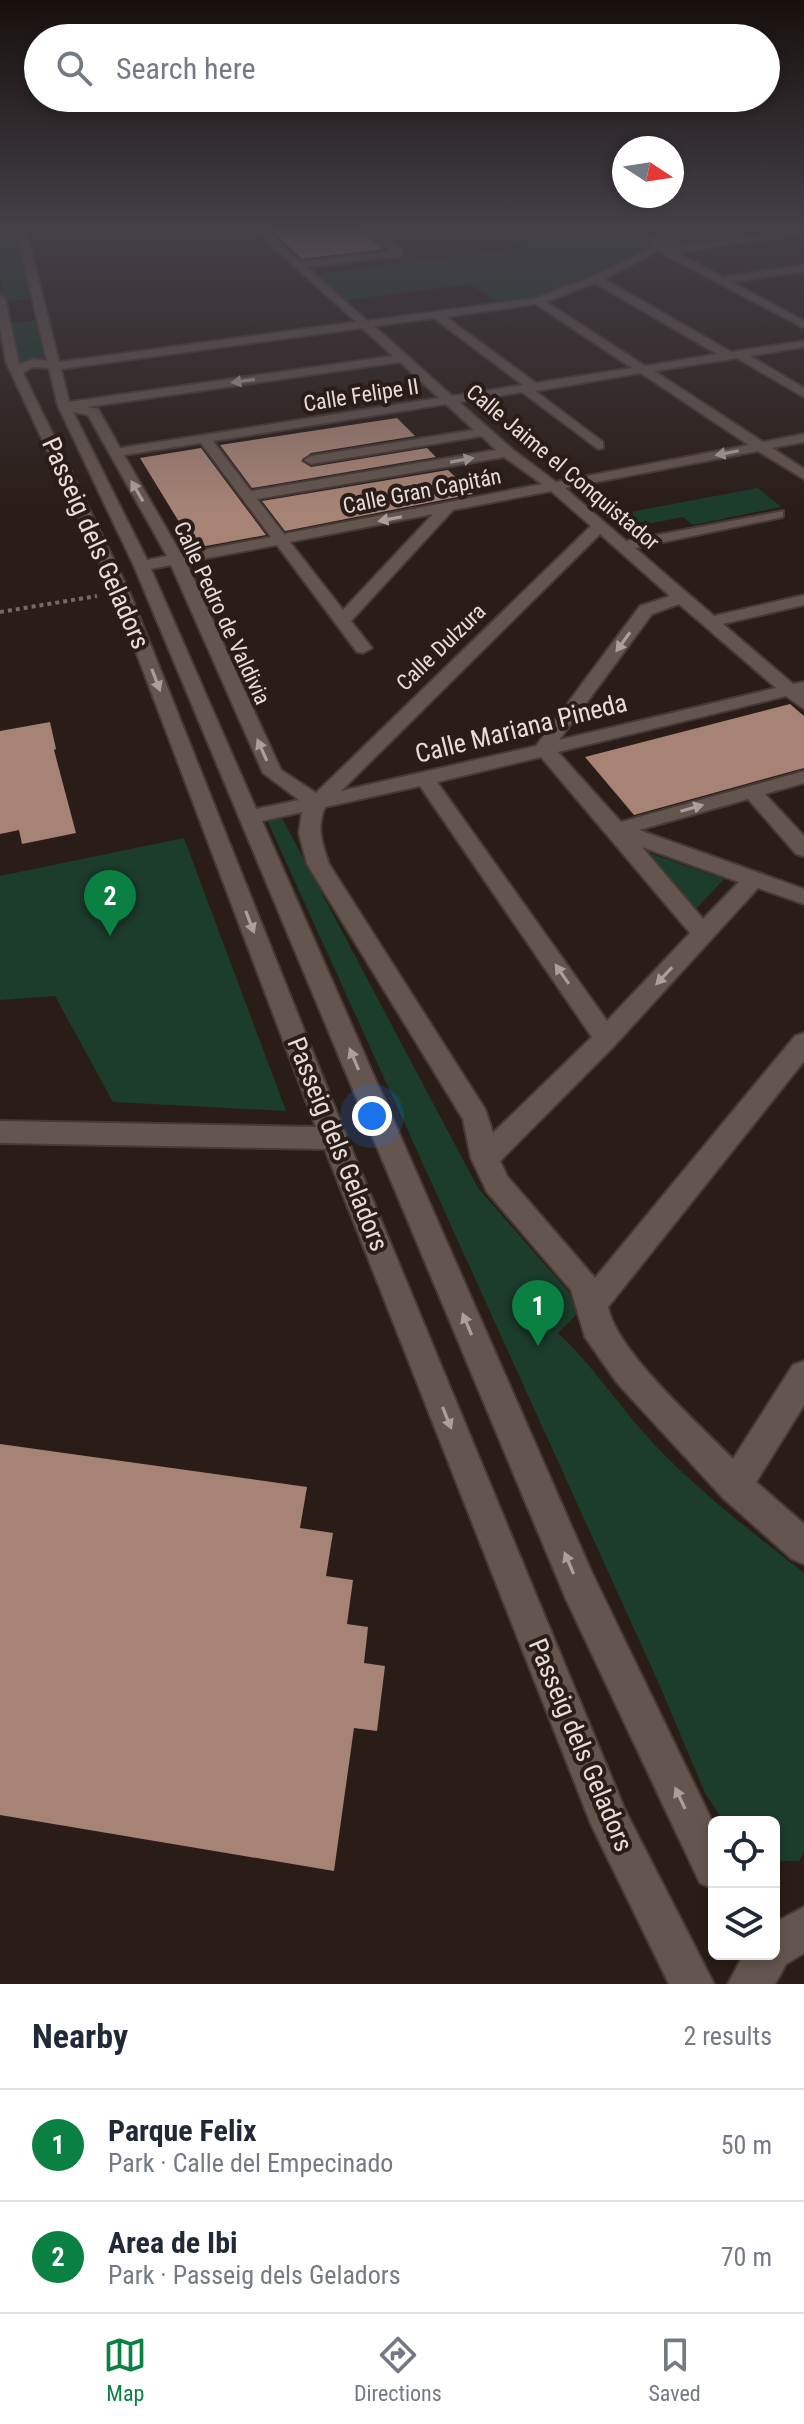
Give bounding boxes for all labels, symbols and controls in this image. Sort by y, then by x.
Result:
search box [24,24,780,112]
icon: search [52,46,96,90]
text: Search here [116,51,256,86]
north arrow [612,136,684,208]
street label: Calle Felipe II [302,374,420,416]
one-way arrow [231,375,256,388]
street label: Calle Jaime el Conquistador [462,379,665,555]
street label: Passeig dels Geladors [36,433,156,653]
one-way arrow [715,448,740,460]
one-way arrow [450,453,475,465]
street label: Calle Gran Capitán [341,463,503,519]
one-way arrow [130,480,144,502]
one-way arrow [377,513,402,526]
street label: Calle Pedro de Valdivia [169,518,275,708]
street label: Calle Dulzura [391,598,491,696]
one-way arrow [615,631,631,653]
one-way arrow [150,668,163,692]
street label: Calle Mariana Pineda [412,687,630,769]
one-way arrow [256,738,269,762]
one-way arrow [681,801,705,814]
pin: 2 [84,870,136,936]
one-way arrow [244,910,257,934]
one-way arrow [555,964,570,985]
one-way arrow [655,967,673,986]
street label: Passeig dels Geladors [281,1033,395,1255]
one-way arrow [347,1047,360,1071]
your location [352,1096,392,1136]
pin: 1 [512,1280,564,1346]
one-way arrow [461,1312,474,1335]
one-way arrow [441,1406,454,1430]
one-way arrow [563,1551,576,1574]
street label: Passeig dels Geladors [523,1634,639,1856]
one-way arrow [673,1786,687,1809]
map controls [708,1816,780,1960]
button: locate [708,1816,780,1888]
button: layers [708,1888,780,1960]
text: Nearby [32,2016,128,2056]
text: 2 results [683,2021,772,2051]
text: Parque Felix [108,2113,257,2148]
text: 1 [51,2130,65,2160]
text: 50 m [721,2130,772,2160]
text: Park · Calle del Empecinado [108,2148,393,2178]
text: Area de Ibi [108,2225,238,2260]
text: 2 [51,2242,65,2272]
text: 70 m [721,2242,772,2272]
text: Park · Passeig dels Geladors [108,2260,401,2290]
tab: Map [103,2333,147,2406]
tab: Directions [354,2333,442,2406]
tab: Saved [648,2333,701,2406]

